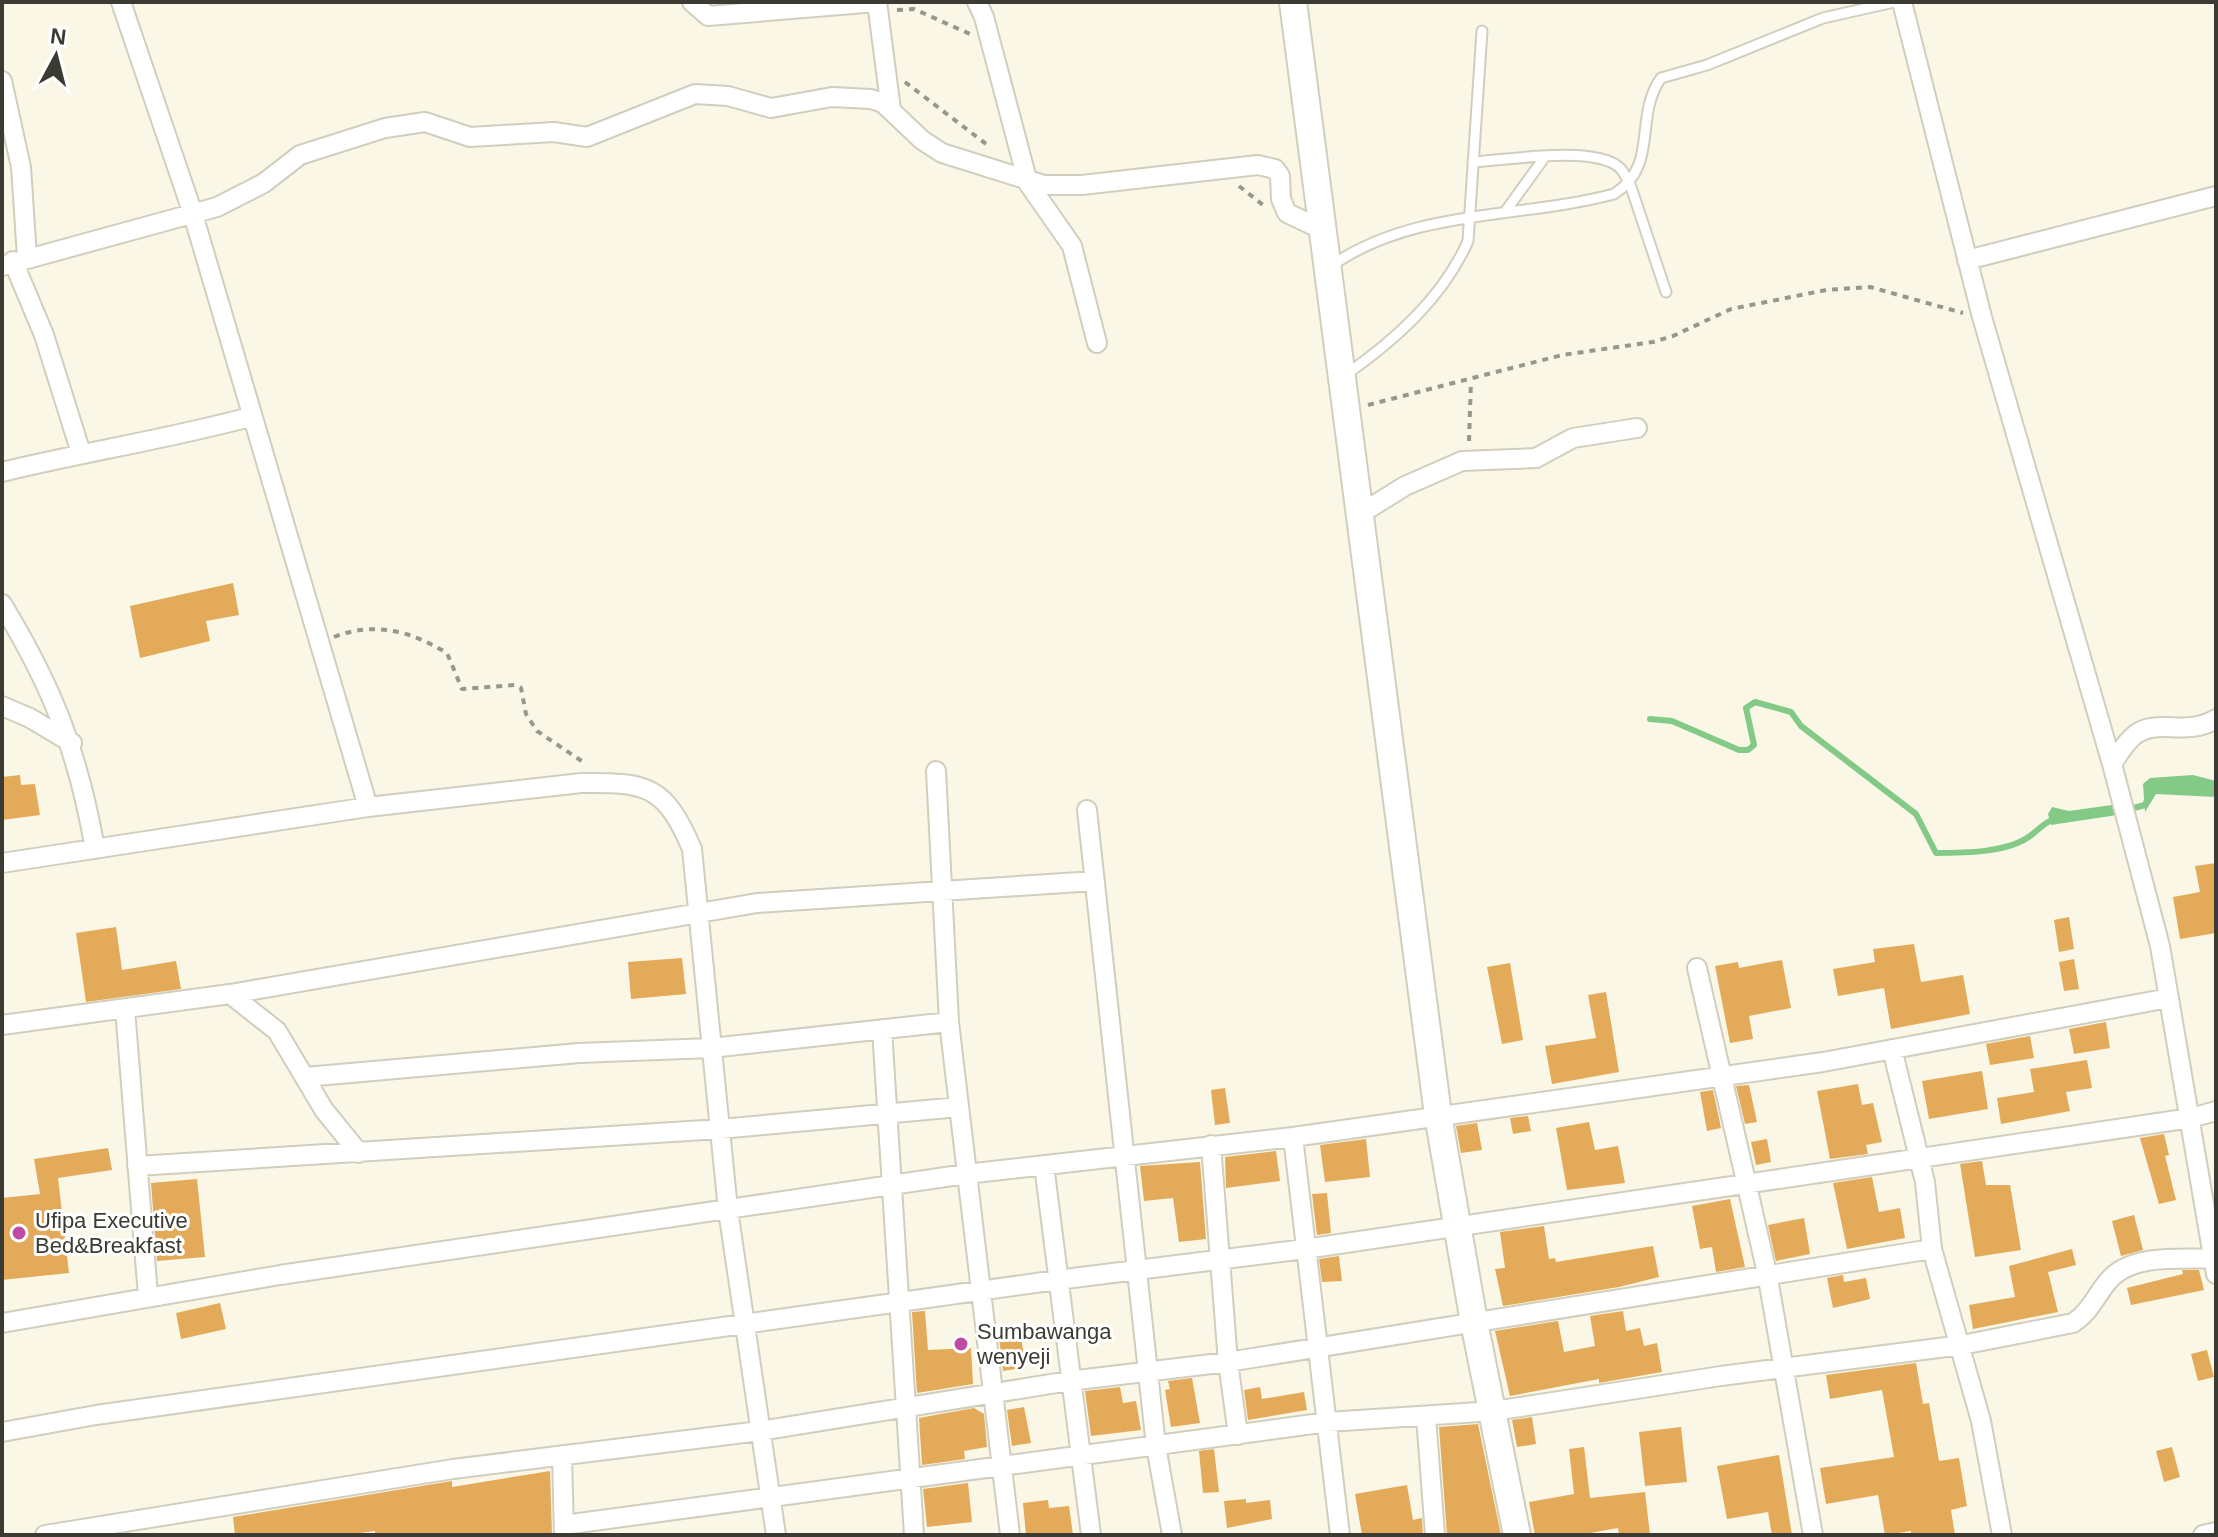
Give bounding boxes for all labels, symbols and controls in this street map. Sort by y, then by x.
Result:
north arrow [16,16,96,96]
text: N [49,23,68,50]
place label: Ufipa Executive Bed&Breakfast [35,1208,188,1258]
marker: Ufipa Executive Bed&Breakfast [10,1224,28,1242]
place label: Sumbawanga wenyeji [976,1319,1112,1369]
marker: Sumbawanga wenyeji [952,1335,970,1353]

